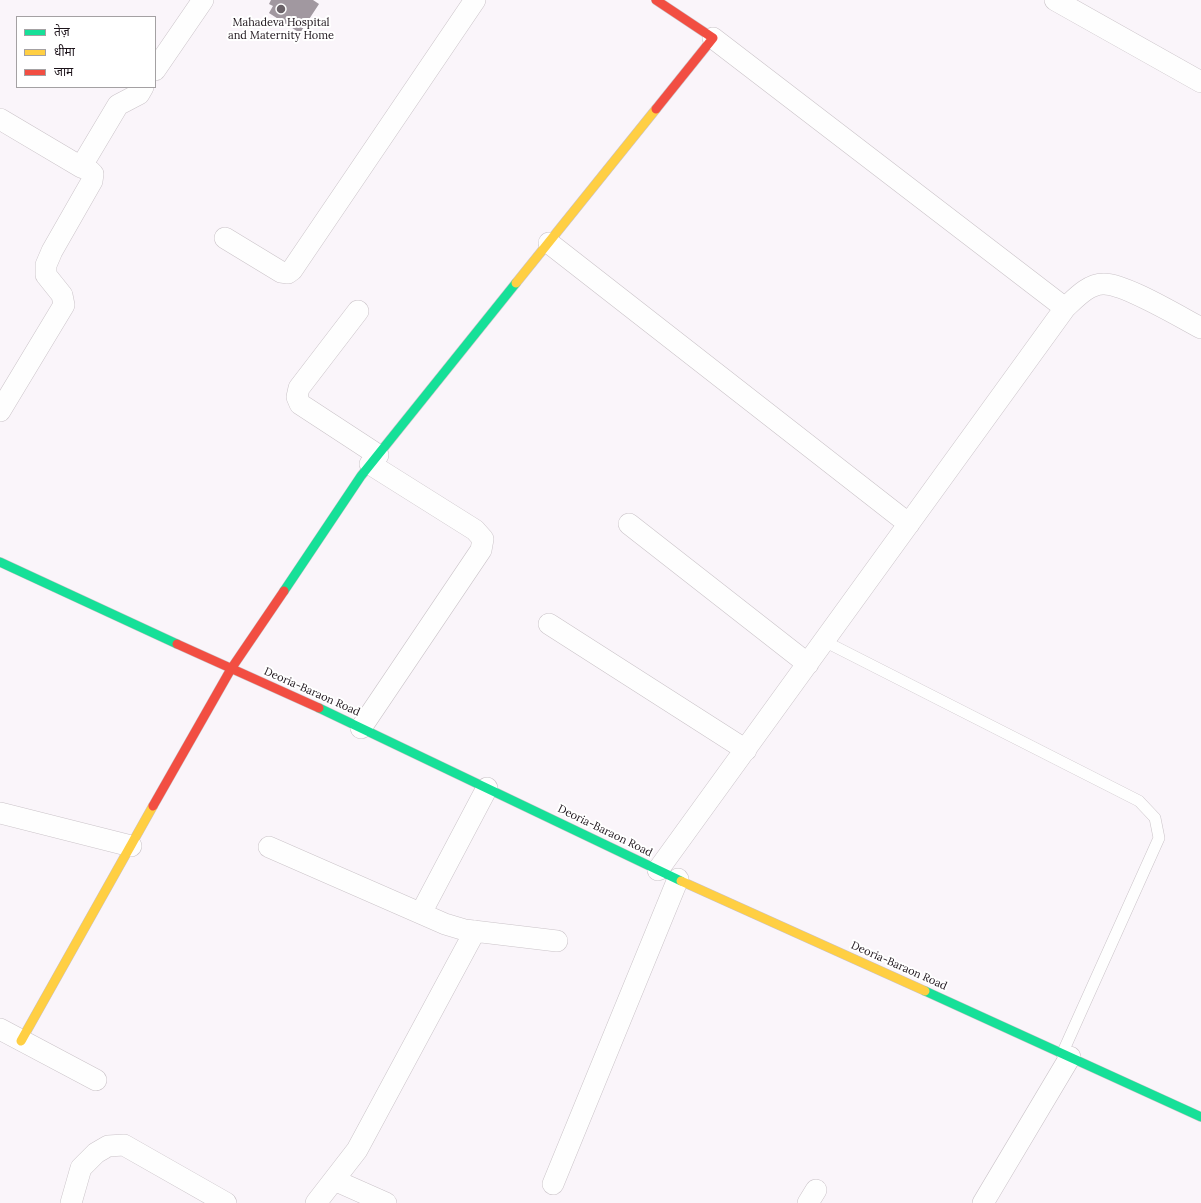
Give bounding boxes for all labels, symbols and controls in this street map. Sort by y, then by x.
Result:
marker: Mahadeva Hospital and Maternity Home [275,3,287,15]
legend [16,16,156,88]
place label: Mahadeva Hospital and Maternity Home [228,16,334,42]
text: तेज़ [54,24,70,39]
text: धीमा [54,44,75,59]
text: जाम [54,64,73,79]
street label: Deoria-Baraon Road [262,665,362,719]
street label: Deoria-Baraon Road [556,802,654,860]
street label: Deoria-Baraon Road [849,939,949,993]

